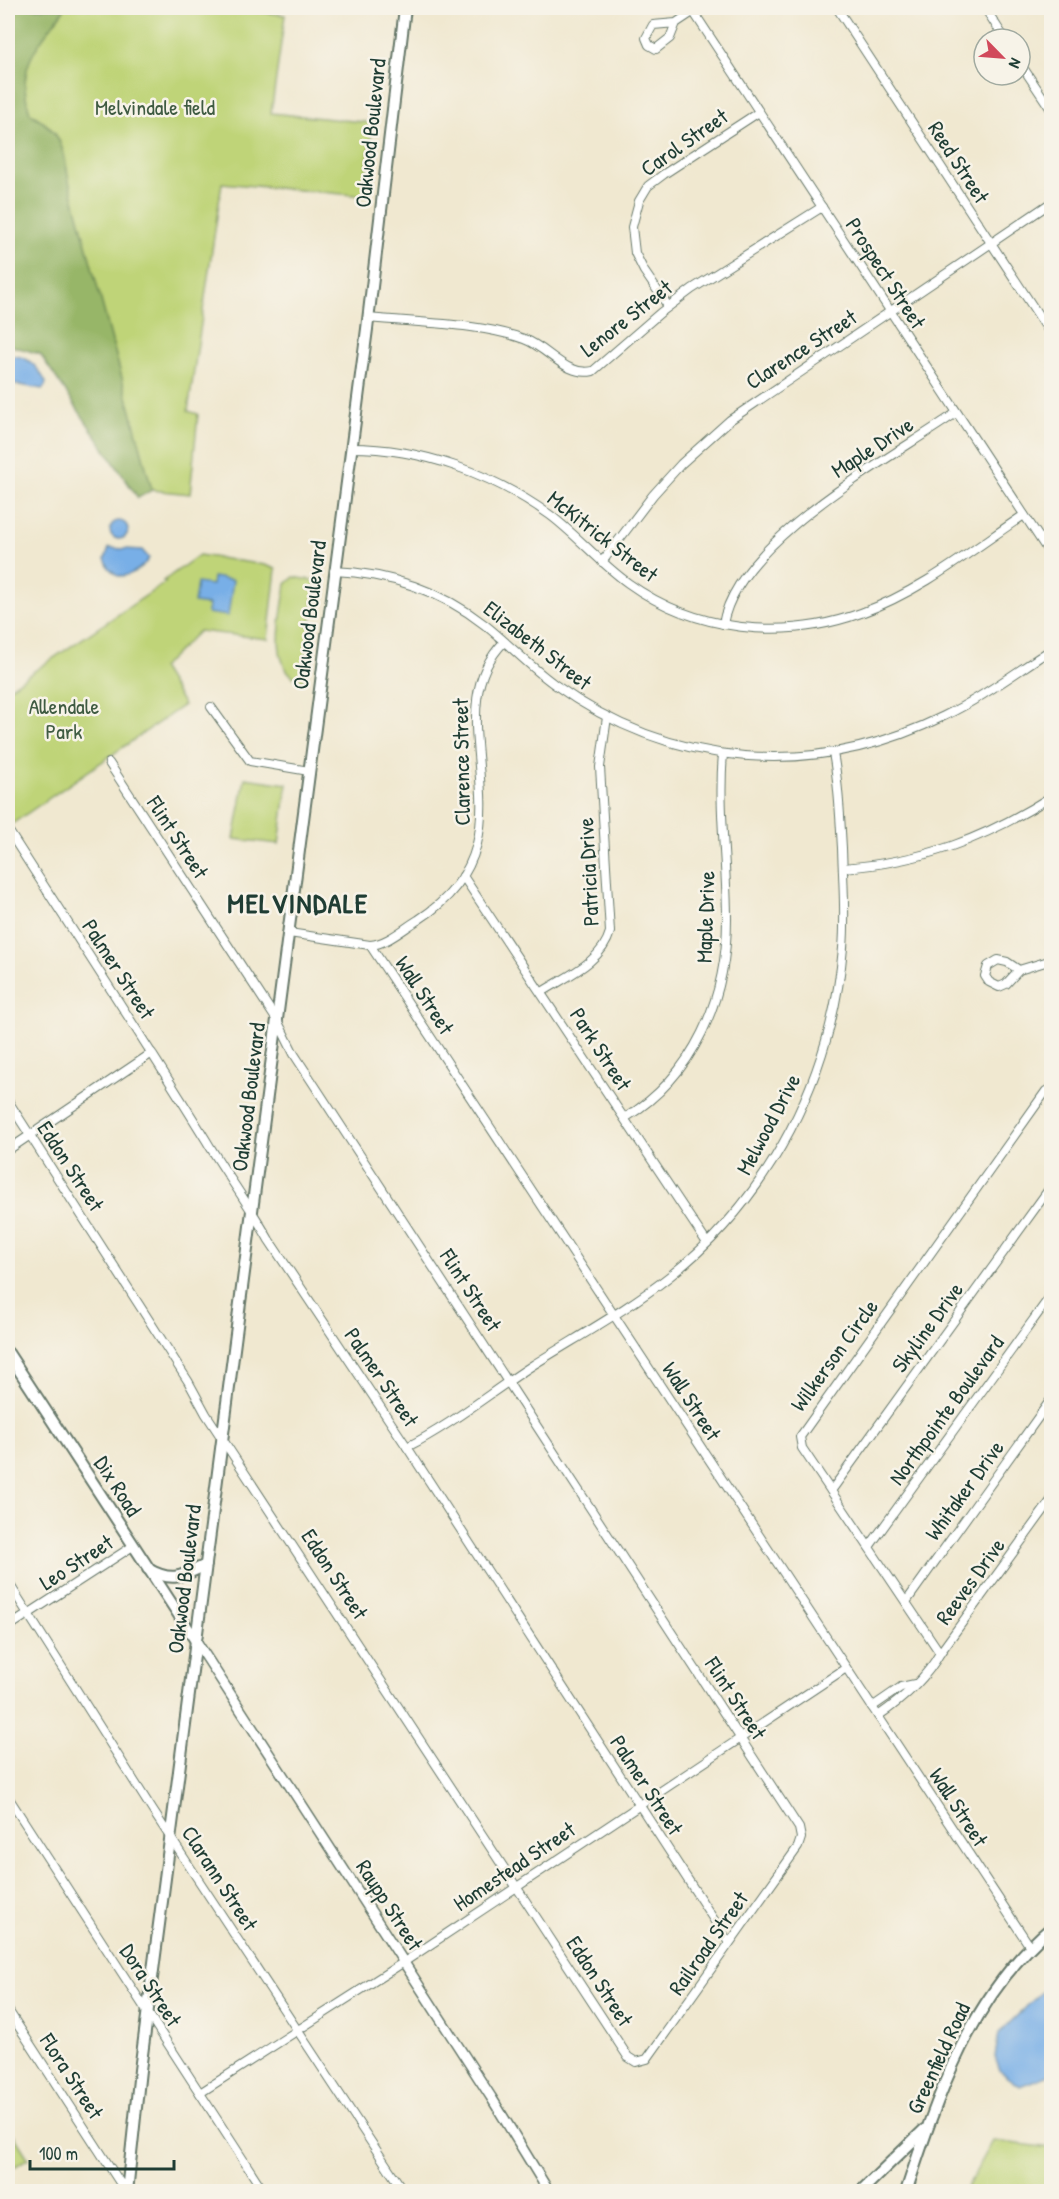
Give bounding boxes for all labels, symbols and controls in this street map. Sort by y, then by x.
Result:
north arrow [972,27,1032,87]
text: N [1004,55,1027,72]
street label: Oakwood Boulevard [347,57,393,209]
park label: Melvindale field [95,92,216,122]
street label: Carol Street [634,101,734,183]
street label: Reed Street [921,115,997,209]
street label: Prospect Street [839,212,933,335]
street label: Lenore Street [574,272,679,363]
street label: Clarence Street [739,302,863,396]
street label: Maple Drive [825,409,919,485]
street label: McKitrick Street [541,483,665,589]
street label: Oakwood Boulevard [285,539,333,691]
street label: Elizabeth Street [478,593,599,697]
park label: Allendale Park [29,691,100,746]
street label: Clarence Street [445,698,477,826]
street label: Flint Street [140,789,216,884]
street label: Patricia Drive [570,817,606,927]
street label: Maple Drive [688,870,722,964]
district label: MELVINDALE [227,884,369,922]
street label: Palmer Street [76,913,163,1025]
street label: Wall Street [388,950,462,1040]
street label: Park Street [563,1002,639,1097]
street label: Oakwood Boulevard [224,1021,272,1173]
street label: Melwood Drive [729,1068,807,1180]
street label: Eddon Street [31,1115,112,1217]
street label: Flint Street [433,1242,509,1337]
street label: Skyline Drive [884,1276,970,1378]
street label: Wilkerson Circle [783,1293,885,1417]
street label: Palmer Street [338,1322,426,1433]
street label: Northpointe Boulevard [881,1329,1011,1491]
street label: Wall Street [655,1356,729,1446]
street label: Whitaker Drive [918,1434,1011,1546]
street label: Dix Road [87,1450,149,1522]
street label: Oakwood Boulevard [160,1503,208,1655]
street label: Eddon Street [295,1523,376,1625]
street label: Leo Street [33,1527,119,1597]
street label: Reeves Drive [928,1532,1012,1630]
street label: Flint Street [698,1650,774,1745]
street label: Palmer Street [604,1729,691,1841]
street label: Wall Street [922,1762,996,1852]
street label: Homestead Street [447,1814,581,1918]
street label: Clarann Street [175,1820,265,1937]
street label: Raupp Street [349,1854,431,1957]
street label: Railroad Street [661,1885,755,2001]
street label: Eddon Street [560,1930,641,2032]
street label: Dora Street [113,1938,189,2032]
street label: Greenfield Road [899,1997,977,2119]
street label: Flora Street [33,2027,111,2125]
scale bar [30,2133,174,2171]
text: 100 m [39,2141,78,2166]

